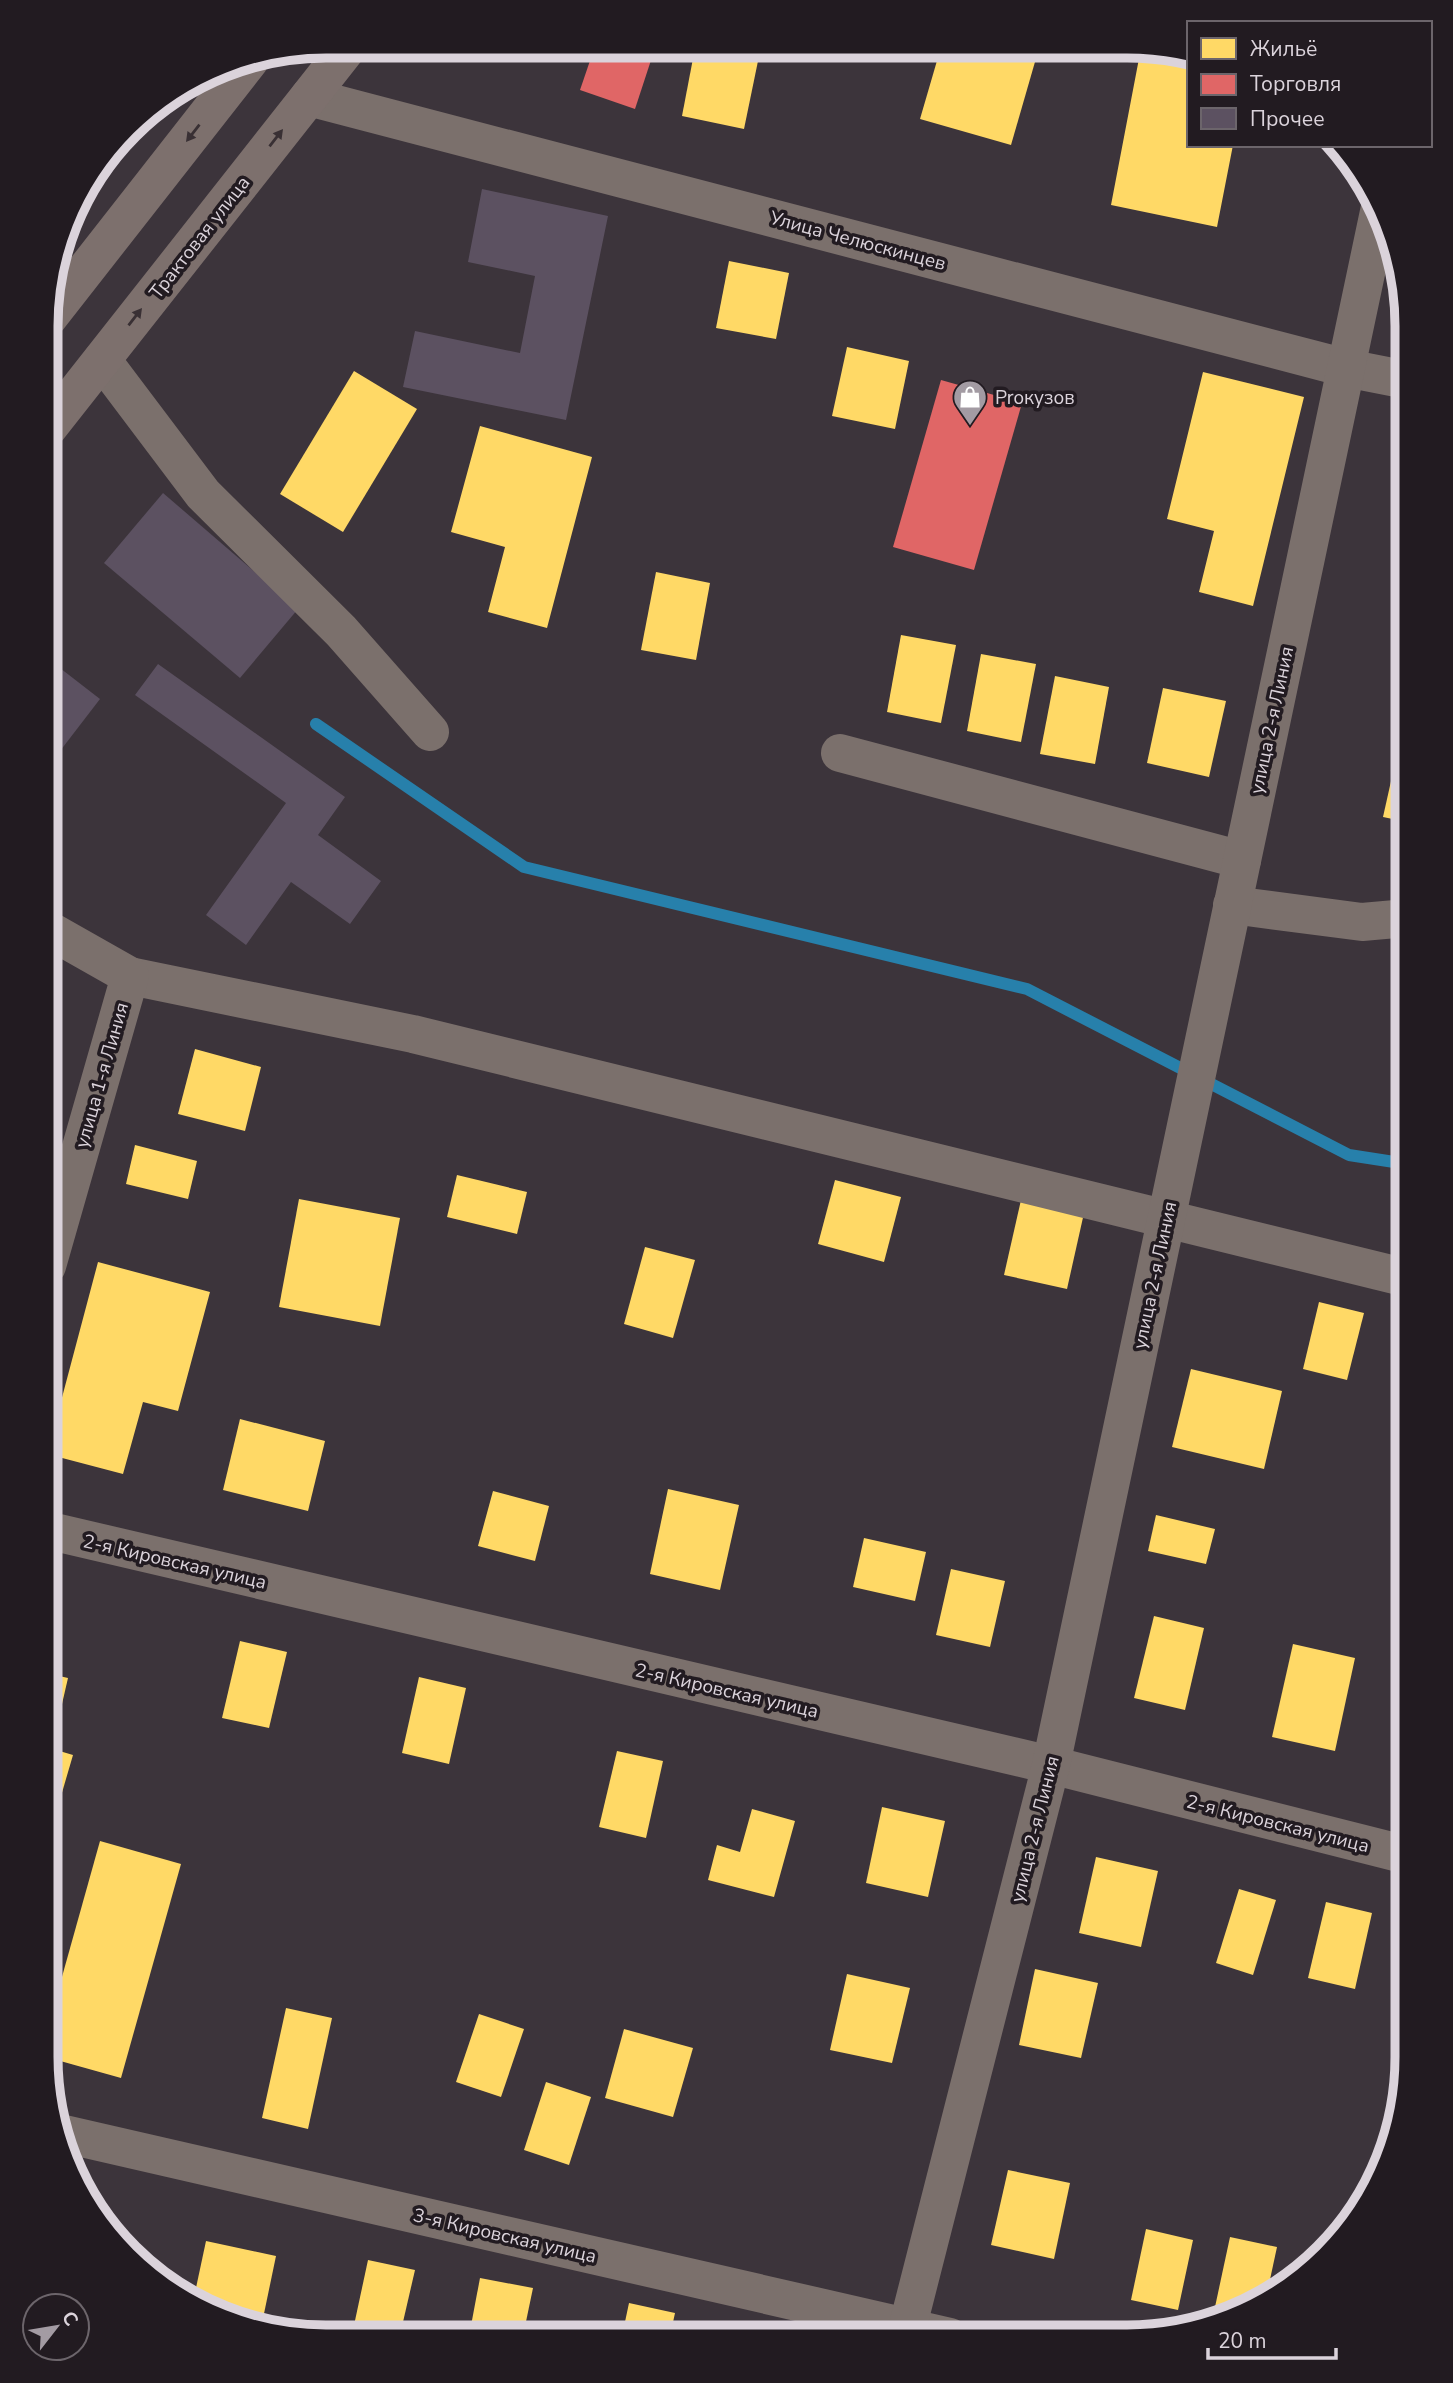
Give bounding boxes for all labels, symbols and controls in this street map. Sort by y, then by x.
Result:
legend [1187,21,1432,147]
text: Жильё [1250,35,1317,63]
text: Торговля [1250,70,1341,98]
text: Прочее [1250,105,1325,133]
one-way arrow [185,124,200,142]
one-way arrow [269,129,283,147]
street label: Трактовая улица [144,171,256,304]
street label: Улица Челюскинцев [766,205,949,277]
one-way arrow [128,308,143,326]
shop icon: Proкузов [951,378,989,427]
place label: Proкузов [995,385,1075,411]
street label: улица 2-я Линия [1244,644,1300,796]
street label: улица 1-я Линия [69,1000,135,1151]
street label: улица 2-я Линия [1127,1199,1183,1351]
street label: 2-я Кировская улица [80,1528,269,1596]
street label: 2-я Кировская улица [632,1657,821,1725]
street label: улица 2-я Линия [1004,1753,1066,1905]
street label: 2-я Кировская улица [1184,1789,1372,1859]
street label: 3-я Кировская улица [410,2202,599,2270]
north arrow [21,2292,91,2362]
text: С [55,2307,84,2331]
scale bar [1208,2316,1336,2360]
text: 20 m [1218,2327,1267,2355]

